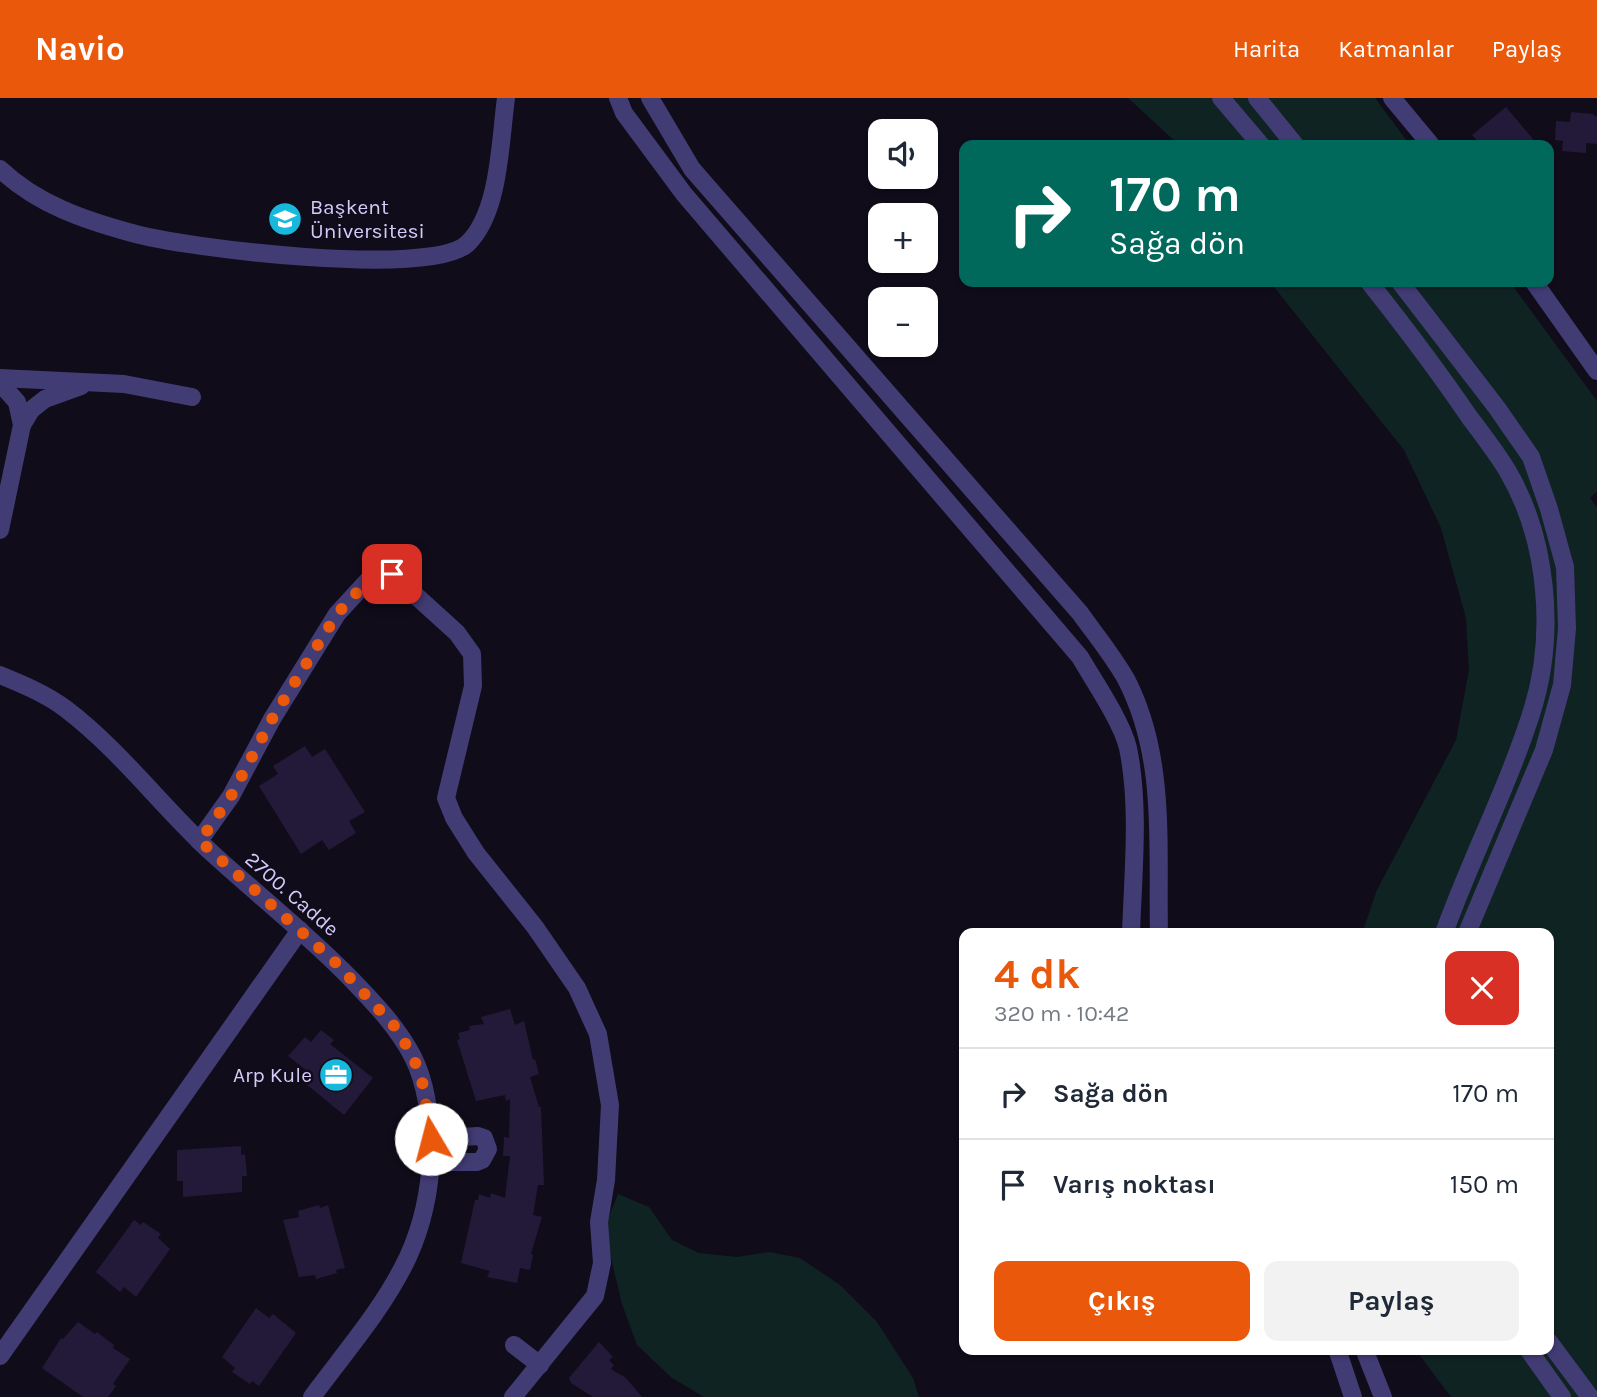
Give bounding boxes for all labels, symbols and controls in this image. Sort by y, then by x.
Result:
text: Navio [35,30,125,68]
text: Harita [1233,35,1300,63]
text: Katmanlar [1338,35,1454,63]
text: Paylaş [1492,35,1562,63]
map controls [868,119,938,357]
button: sound [868,119,938,189]
text: 170 m [1109,166,1241,223]
icon: right [994,168,1085,259]
place label: Başkent Üniversitesi [310,195,425,243]
school or university icon: Başkent Üniversitesi [266,200,304,238]
button: + [868,203,938,273]
text: Sağa dön [1109,225,1245,262]
button: − [868,287,938,357]
pin [362,544,422,604]
icon: arrive [373,555,411,593]
street label: 2700. Cadde [240,847,344,941]
text: 4 dk [994,949,1080,999]
button: close [1445,951,1519,1025]
text: 320 m · 10:42 [994,1000,1129,1027]
office icon: Arp Kule [317,1056,355,1094]
place label: Arp Kule [233,1063,312,1087]
icon: right [994,1075,1032,1113]
text: Sağa dön [1053,1078,1169,1109]
text: 170 m [1452,1078,1519,1109]
position arrow [394,1102,468,1176]
icon: arrive [994,1166,1032,1204]
text: Varış noktası [1053,1169,1216,1200]
text: 150 m [1450,1169,1519,1200]
button: Çıkış [994,1261,1250,1341]
button: Paylaş [1264,1261,1519,1341]

